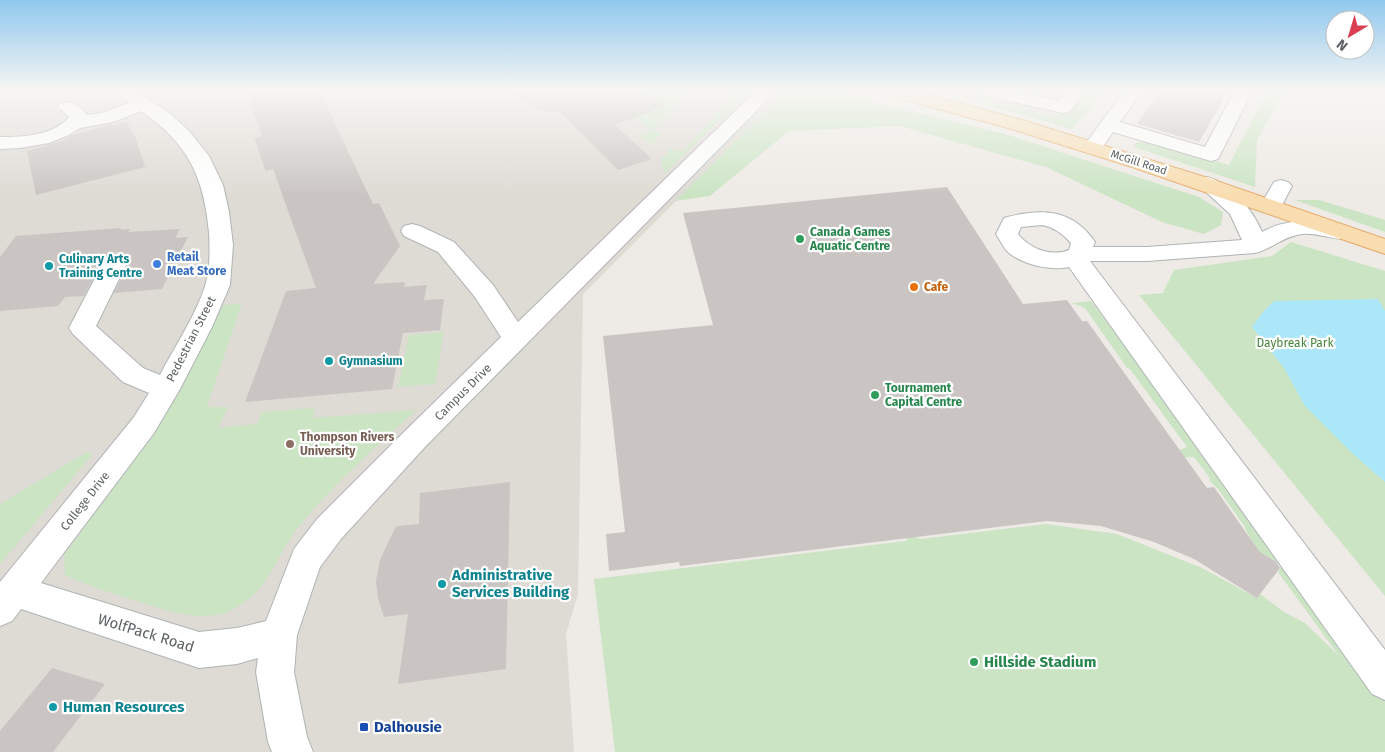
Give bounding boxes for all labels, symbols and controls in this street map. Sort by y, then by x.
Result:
north arrow [1325,10,1375,60]
text: N [1333,35,1351,54]
street label: McGill Road [1109,147,1169,178]
place label: Canada Games Aquatic Centre [809,225,891,253]
marker: Canada Games Aquatic Centre [794,233,806,245]
place label: Retail Meat Store [167,250,227,278]
place label: Culinary Arts Training Centre [59,252,142,280]
marker: Retail Meat Store [151,258,163,270]
marker: Culinary Arts Training Centre [43,260,55,272]
place label: Cafe [924,280,949,294]
marker: Cafe [908,281,920,293]
street label: Pedestrian Street [163,293,219,384]
park label: Daybreak Park [1256,336,1334,350]
place label: Gymnasium [339,354,403,368]
marker: Gymnasium [323,355,335,367]
street label: Campus Drive [432,361,494,423]
place label: Tournament Capital Centre [885,381,963,409]
marker: Tournament Capital Centre [869,389,881,401]
place label: Thompson Rivers University [300,430,394,458]
marker: Thompson Rivers University [284,438,296,450]
street label: College Drive [58,469,112,533]
place label: Administrative Services Building [451,566,570,601]
marker: Administrative Services Building [436,578,448,590]
street label: WolfPack Road [96,610,196,656]
place label: Hillside Stadium [984,653,1096,671]
marker: Hillside Stadium [968,656,980,668]
place label: Human Resources [63,698,185,716]
marker: Human Resources [47,701,59,713]
place label: Dalhousie [374,718,442,736]
marker: Dalhousie [358,721,370,733]

